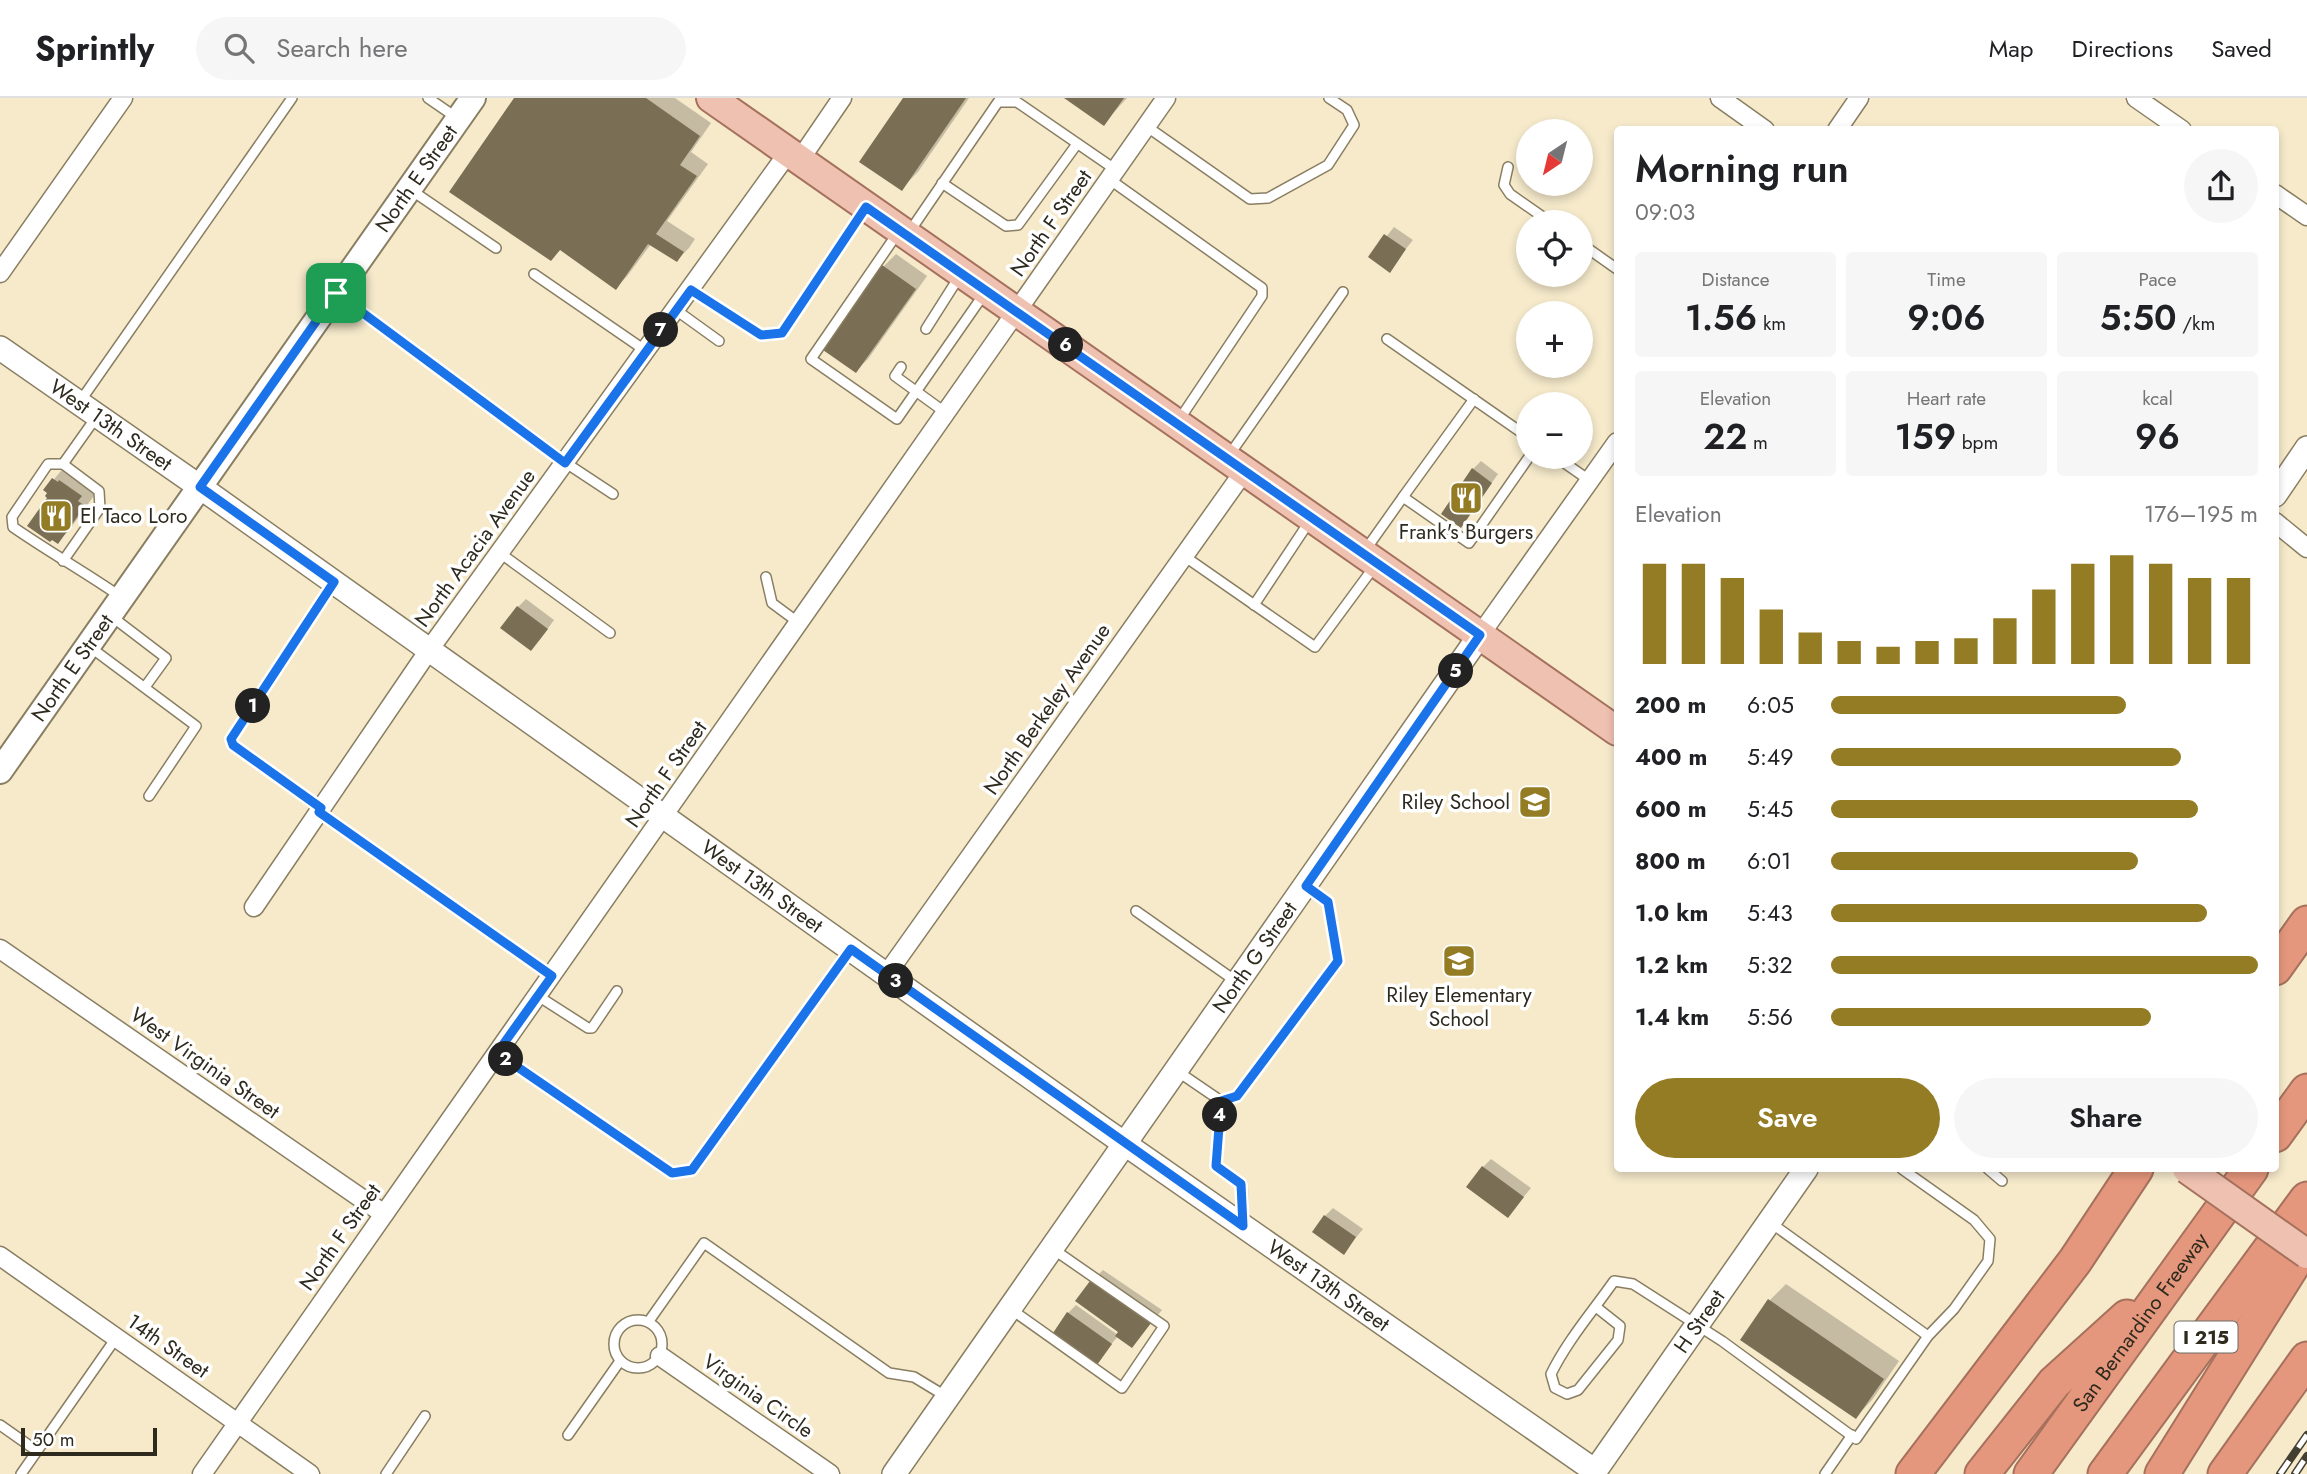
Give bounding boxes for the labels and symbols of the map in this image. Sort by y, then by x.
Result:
street label: North E Street [368,119,465,239]
north arrow [1516,119,1592,196]
street label: North F Street [1003,164,1099,282]
pin [306,263,366,323]
pin: 7 [644,313,678,348]
pin: 6 [1048,328,1084,362]
street label: West 13th Street [43,372,178,478]
street label: North Acacia Avenue [407,463,543,633]
restaurant icon: Frank's Burgers [1447,479,1485,517]
restaurant icon: El Taco Loro [37,497,75,535]
place label: El Taco Loro [80,501,188,531]
place label: Frank's Burgers [1399,517,1533,547]
street label: North E Street [24,608,121,728]
street label: North Berkeley Avenue [976,617,1118,801]
pin: 5 [1438,654,1474,688]
pin: 1 [236,688,270,724]
street label: North F Street [618,715,714,833]
school or university icon: Riley School [1516,783,1554,821]
place label: Riley School [1402,787,1510,817]
street label: West 13th Street [695,833,829,940]
street label: North G Street [1205,896,1304,1019]
school or university icon: Riley Elementary School [1440,942,1478,980]
pin: 3 [878,964,914,998]
place label: Riley Elementary School [1386,980,1533,1034]
street label: West Virginia Street [124,1000,286,1126]
pin: 2 [489,1042,524,1076]
pin: 4 [1202,1098,1238,1132]
street label: North F Street [292,1178,388,1296]
street label: San Bernardino Freeway [2065,1226,2216,1418]
street label: West 13th Street [1261,1232,1396,1339]
street label: H Street [1667,1284,1732,1359]
street label: 14th Street [121,1307,215,1385]
road number: I 215 [2174,1322,2238,1352]
street label: Virginia Circle [697,1347,820,1445]
scale bar [21,1425,158,1457]

